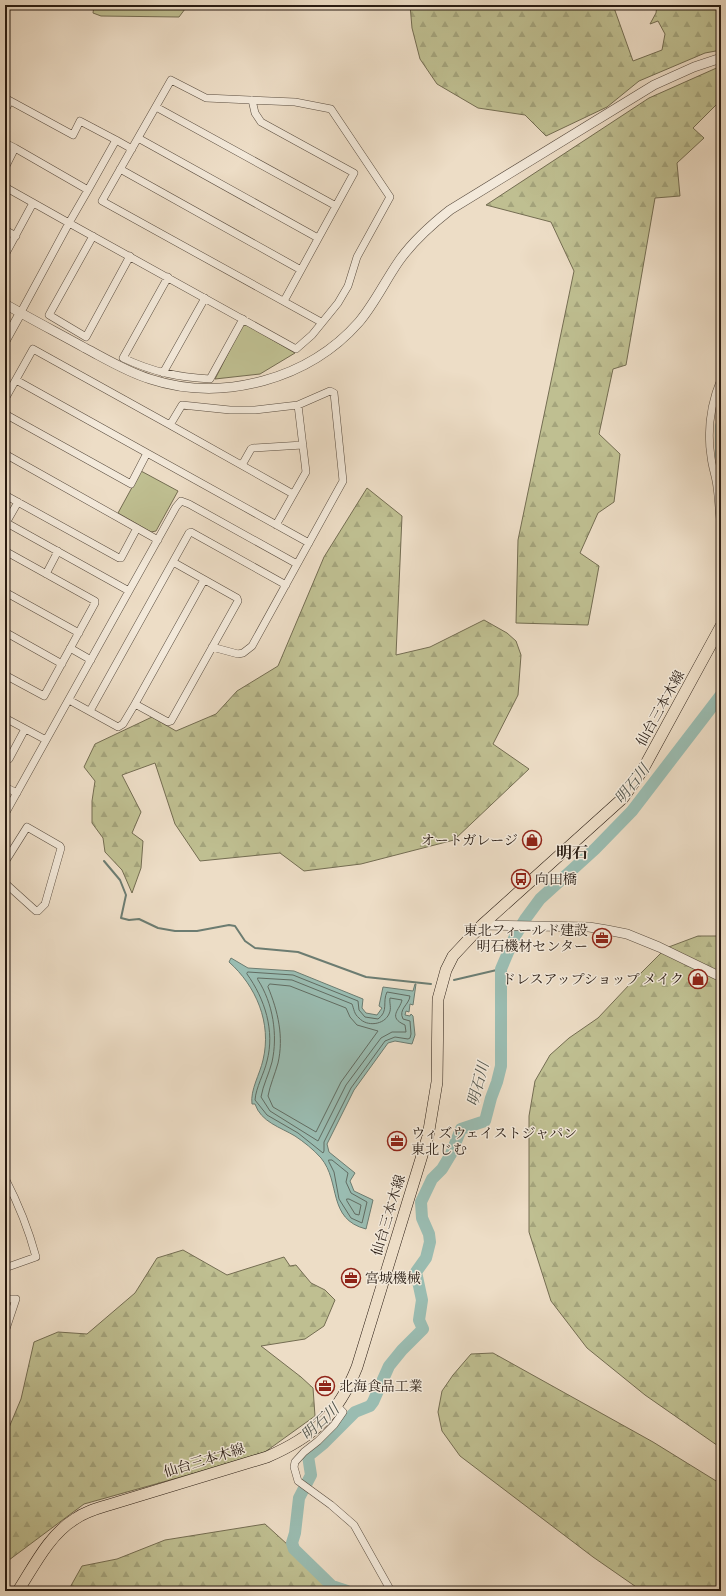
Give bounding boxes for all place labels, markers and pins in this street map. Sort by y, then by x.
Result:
shop icon: オートガレージ [521,829,543,851]
place label: オートガレージ [421,832,518,852]
bus stop icon: 向田橋 [510,868,532,890]
place label: 向田橋 [535,871,577,891]
place label: 東北フィールド建設 明石機材センター [463,922,588,958]
office icon: 東北フィールド建設 明石機材センター [591,927,613,949]
shop icon: ドレスアップショップ メイク [687,968,709,990]
place label: ドレスアップショップ メイク [502,971,684,991]
place label: ウィズウェイストジャパン 東北じむ [411,1125,577,1161]
office icon: ウィズウェイストジャパン 東北じむ [386,1130,408,1152]
office icon: 宮城機械 [340,1267,362,1289]
place label: 宮城機械 [365,1270,421,1290]
office icon: 北海食品工業 [314,1375,336,1397]
place label: 北海食品工業 [339,1378,423,1398]

